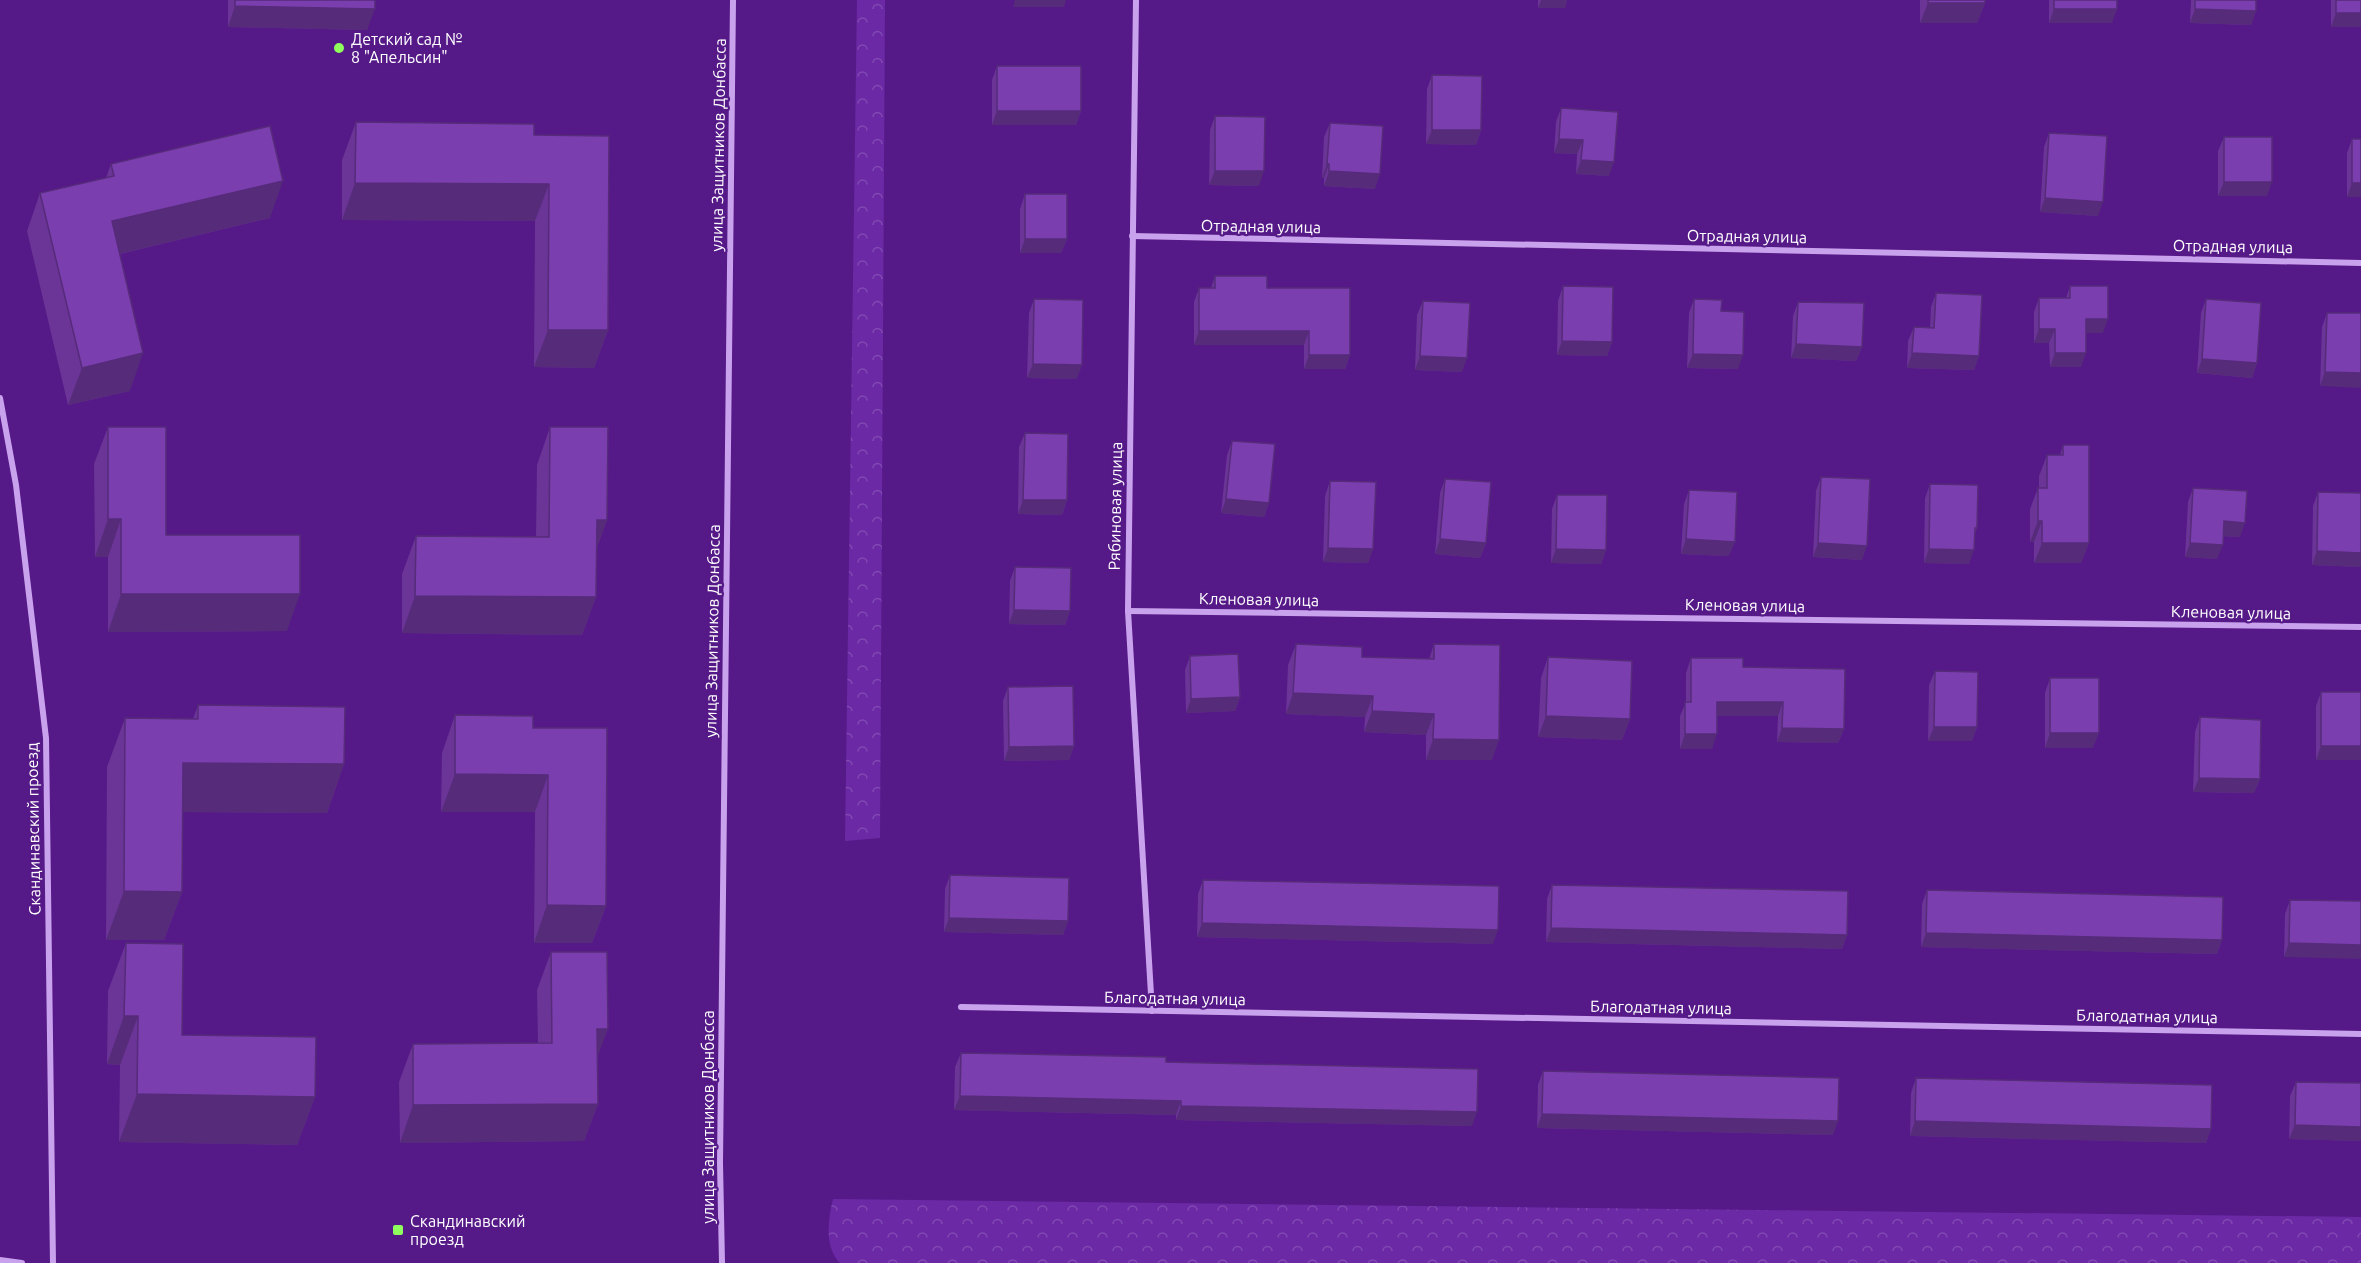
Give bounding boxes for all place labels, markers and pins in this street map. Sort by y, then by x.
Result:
place label: Детский сад № 8 "Апельсин" [351,30,463,66]
marker: Детский сад № 8 "Апельсин" [332,41,346,55]
place label: Скандинавский проезд [410,1212,525,1248]
marker: Скандинавский проезд [391,1223,405,1237]

